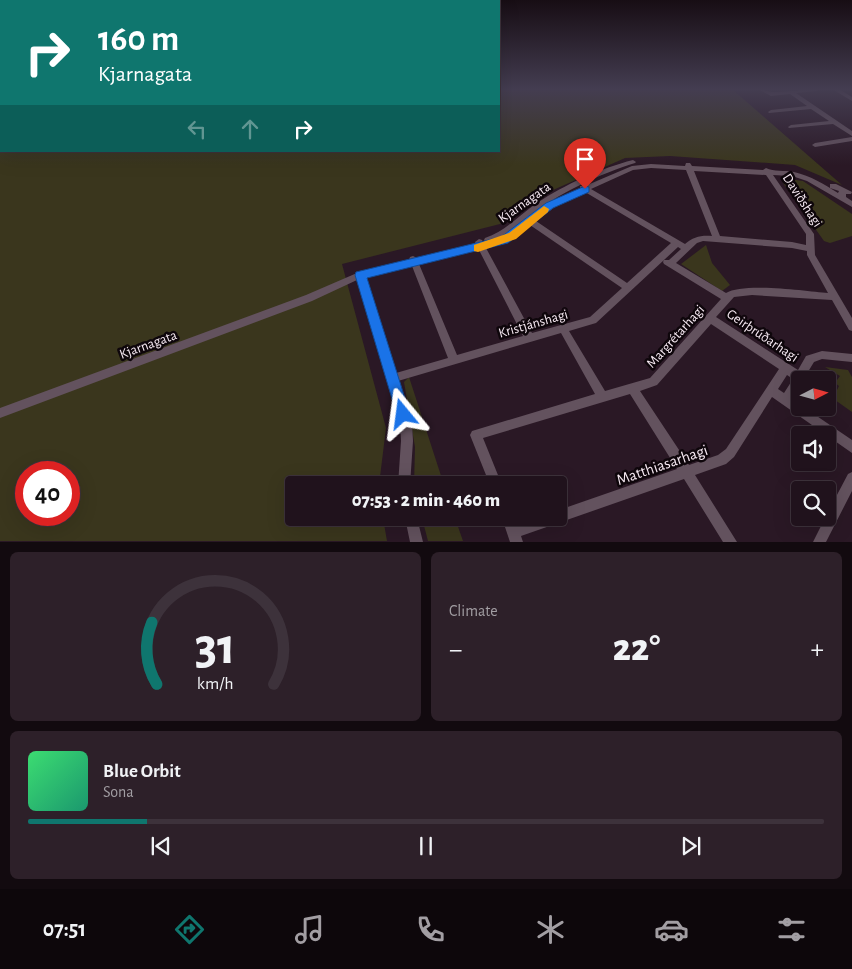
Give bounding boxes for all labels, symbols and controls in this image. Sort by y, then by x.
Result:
icon: right [15,20,80,85]
text: 160 m [98,22,179,57]
text: Kjarnagata [98,63,192,85]
icon: left [183,115,211,143]
icon: ahead [236,115,264,143]
icon: right [289,115,317,143]
pin [564,138,606,189]
icon: arrive [571,145,599,173]
street label: Daviðshagi [780,171,825,230]
street label: Kjarnagata [496,180,554,226]
street label: Margrétarhagi [644,303,707,371]
street label: Kristjánshagi [497,307,570,341]
street label: Geirþrúðarhagi [724,307,801,365]
street label: Kjarnagata [118,328,179,362]
north arrow [791,371,836,416]
map controls [791,371,836,526]
position arrow [376,387,428,439]
button: sound [791,426,836,471]
street label: Matthiasarhagi [615,442,710,488]
speed limit sign: 40 [15,461,80,526]
button: search [791,481,836,526]
text: 07:53 · 2 min · 460 m [352,491,500,510]
text: Climate [449,603,498,619]
text: 31 [195,621,236,673]
text: 22° [613,630,660,668]
text: − [449,636,462,664]
text: + [811,636,824,664]
text: km/h [197,675,234,693]
text: Blue Orbit [103,762,181,781]
text: Sona [103,784,134,800]
icon: previous [147,832,175,860]
icon: pause [412,832,440,860]
icon: next [677,832,705,860]
icon: directions [172,912,207,947]
icon: music [292,912,327,947]
icon: phone [413,912,448,947]
icon: climate [533,912,568,947]
icon: car [654,912,689,947]
icon: filters [774,912,809,947]
text: 07:51 [43,918,86,940]

